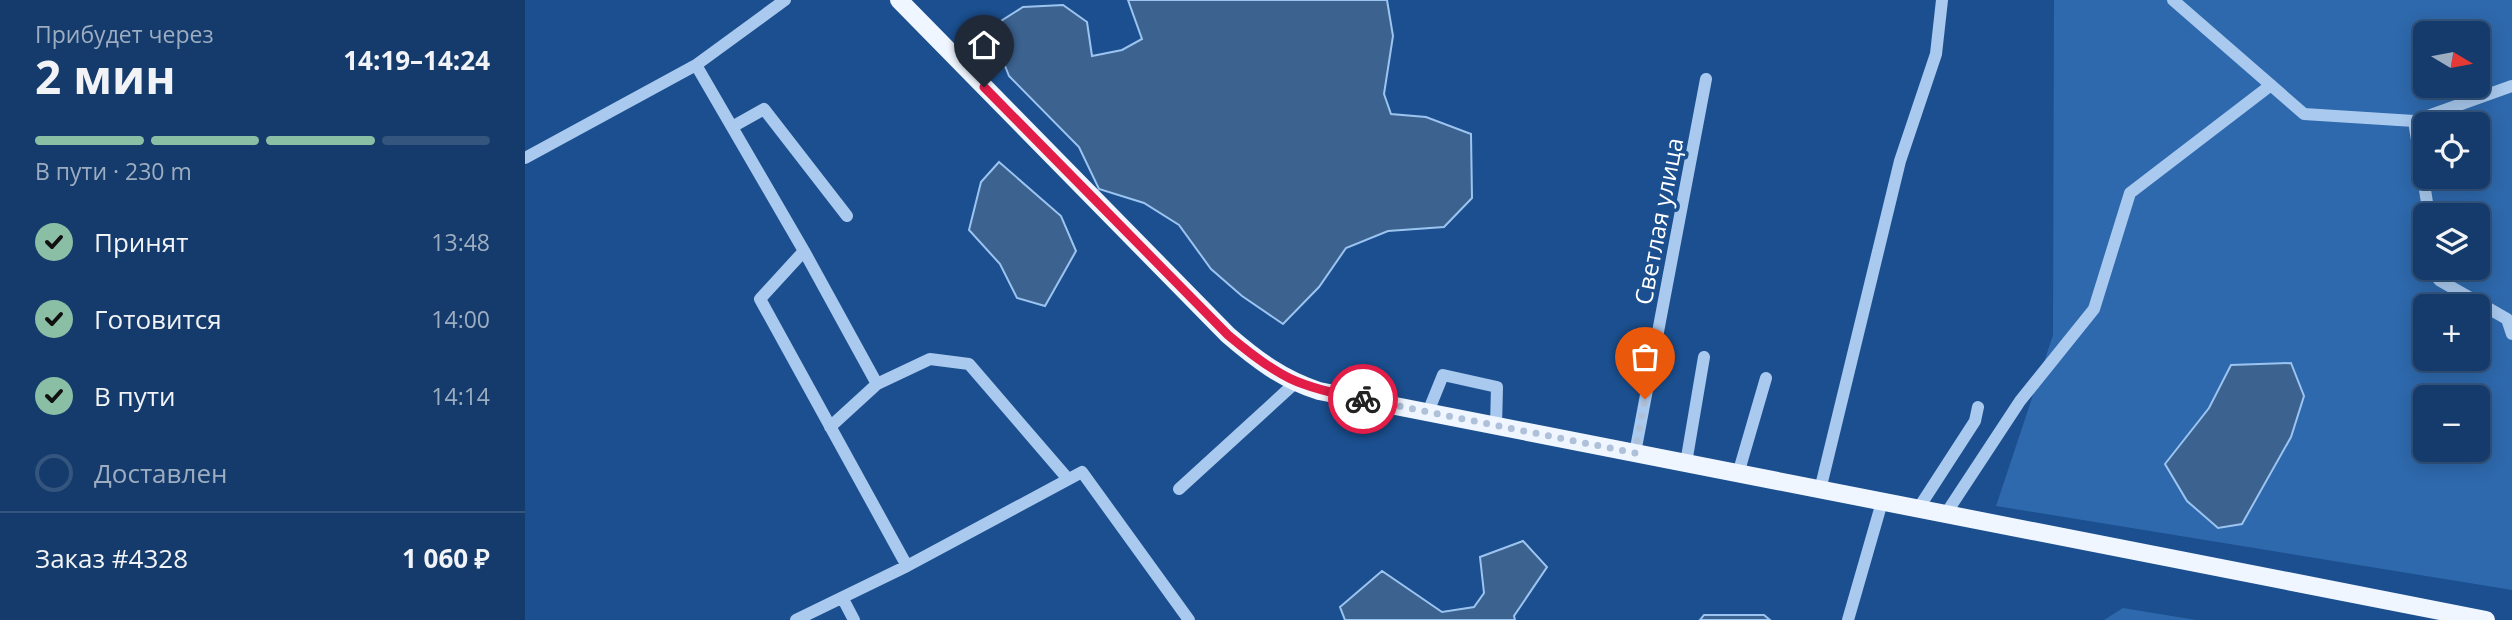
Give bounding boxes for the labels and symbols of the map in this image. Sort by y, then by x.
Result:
pin [954,15,1014,87]
north arrow [2413,21,2490,98]
street label: Светлая улица [1626,135,1690,307]
pin [1615,327,1675,399]
courier [1328,364,1398,434]

